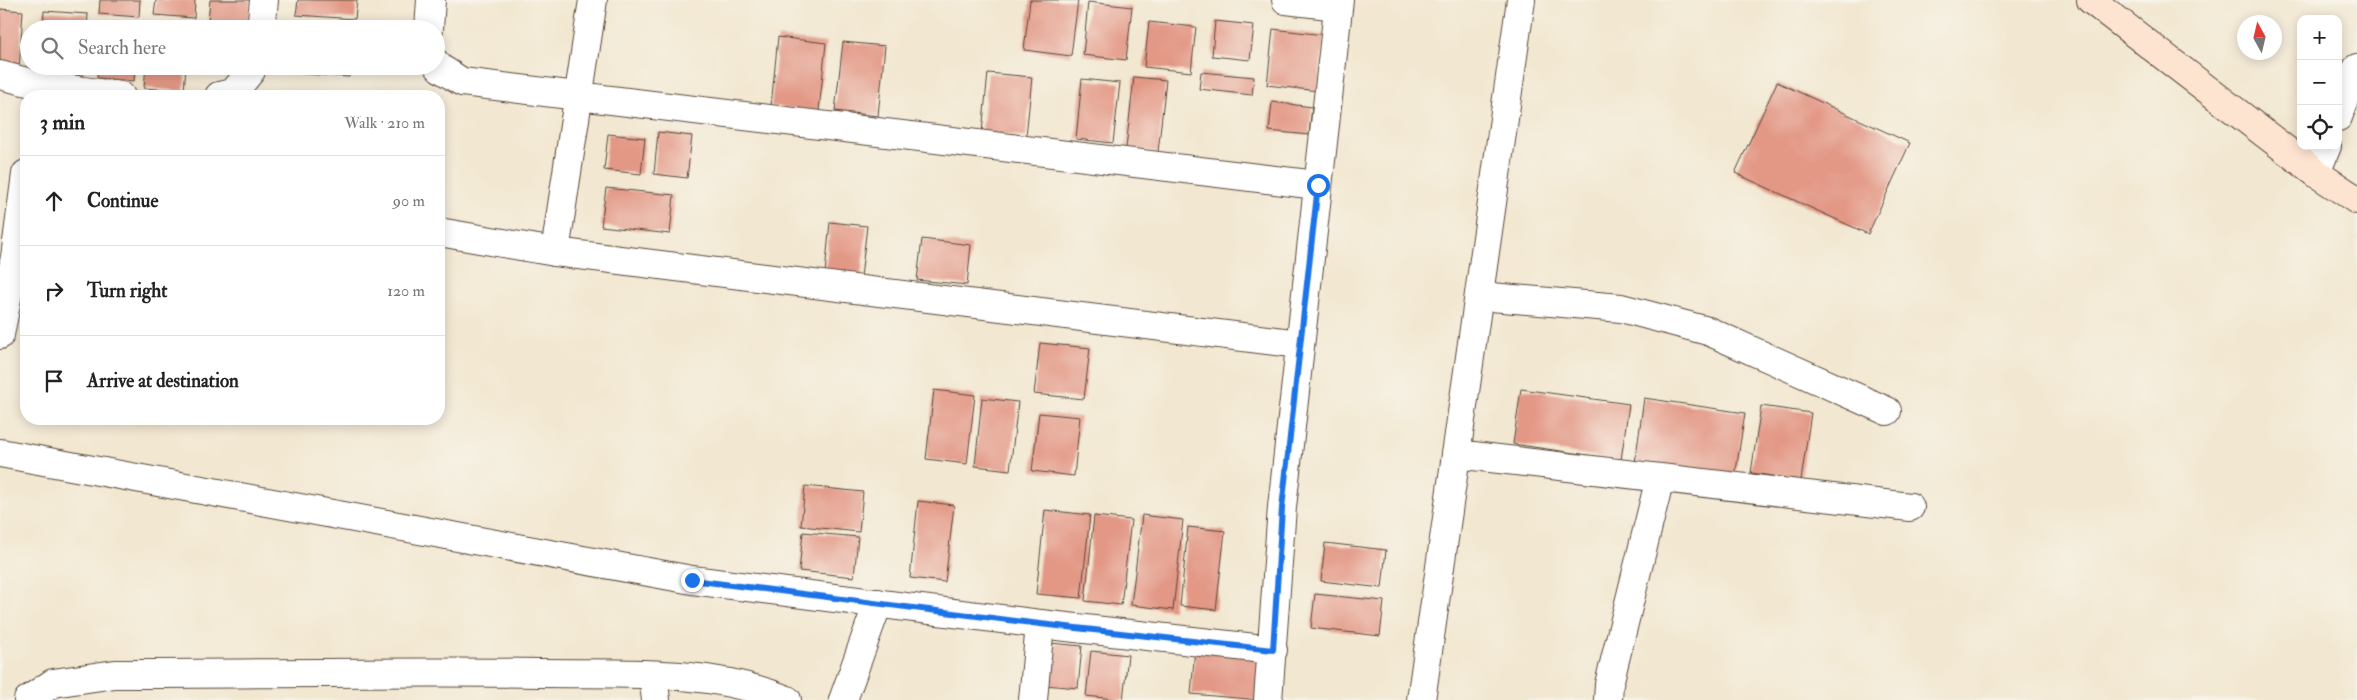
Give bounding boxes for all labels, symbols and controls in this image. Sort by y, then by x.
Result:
north arrow [2237,15,2282,60]
map controls [2297,15,2342,150]
button: + [2297,15,2342,60]
search box [20,20,445,75]
icon: search [38,34,66,62]
text: Search here [78,36,166,60]
button: − [2297,60,2342,105]
button: locate [2297,105,2342,150]
text: 3 min [40,109,85,136]
text: Walk · 210 m [344,113,425,133]
route start [1307,174,1330,197]
icon: ahead [40,187,68,215]
text: Continue [87,189,158,213]
text: 90 m [393,191,425,211]
icon: right [40,277,68,305]
text: Turn right [87,279,167,303]
text: 120 m [387,281,425,301]
icon: arrive [40,367,68,395]
text: Arrive at destination [87,369,239,393]
route end [681,569,704,592]

